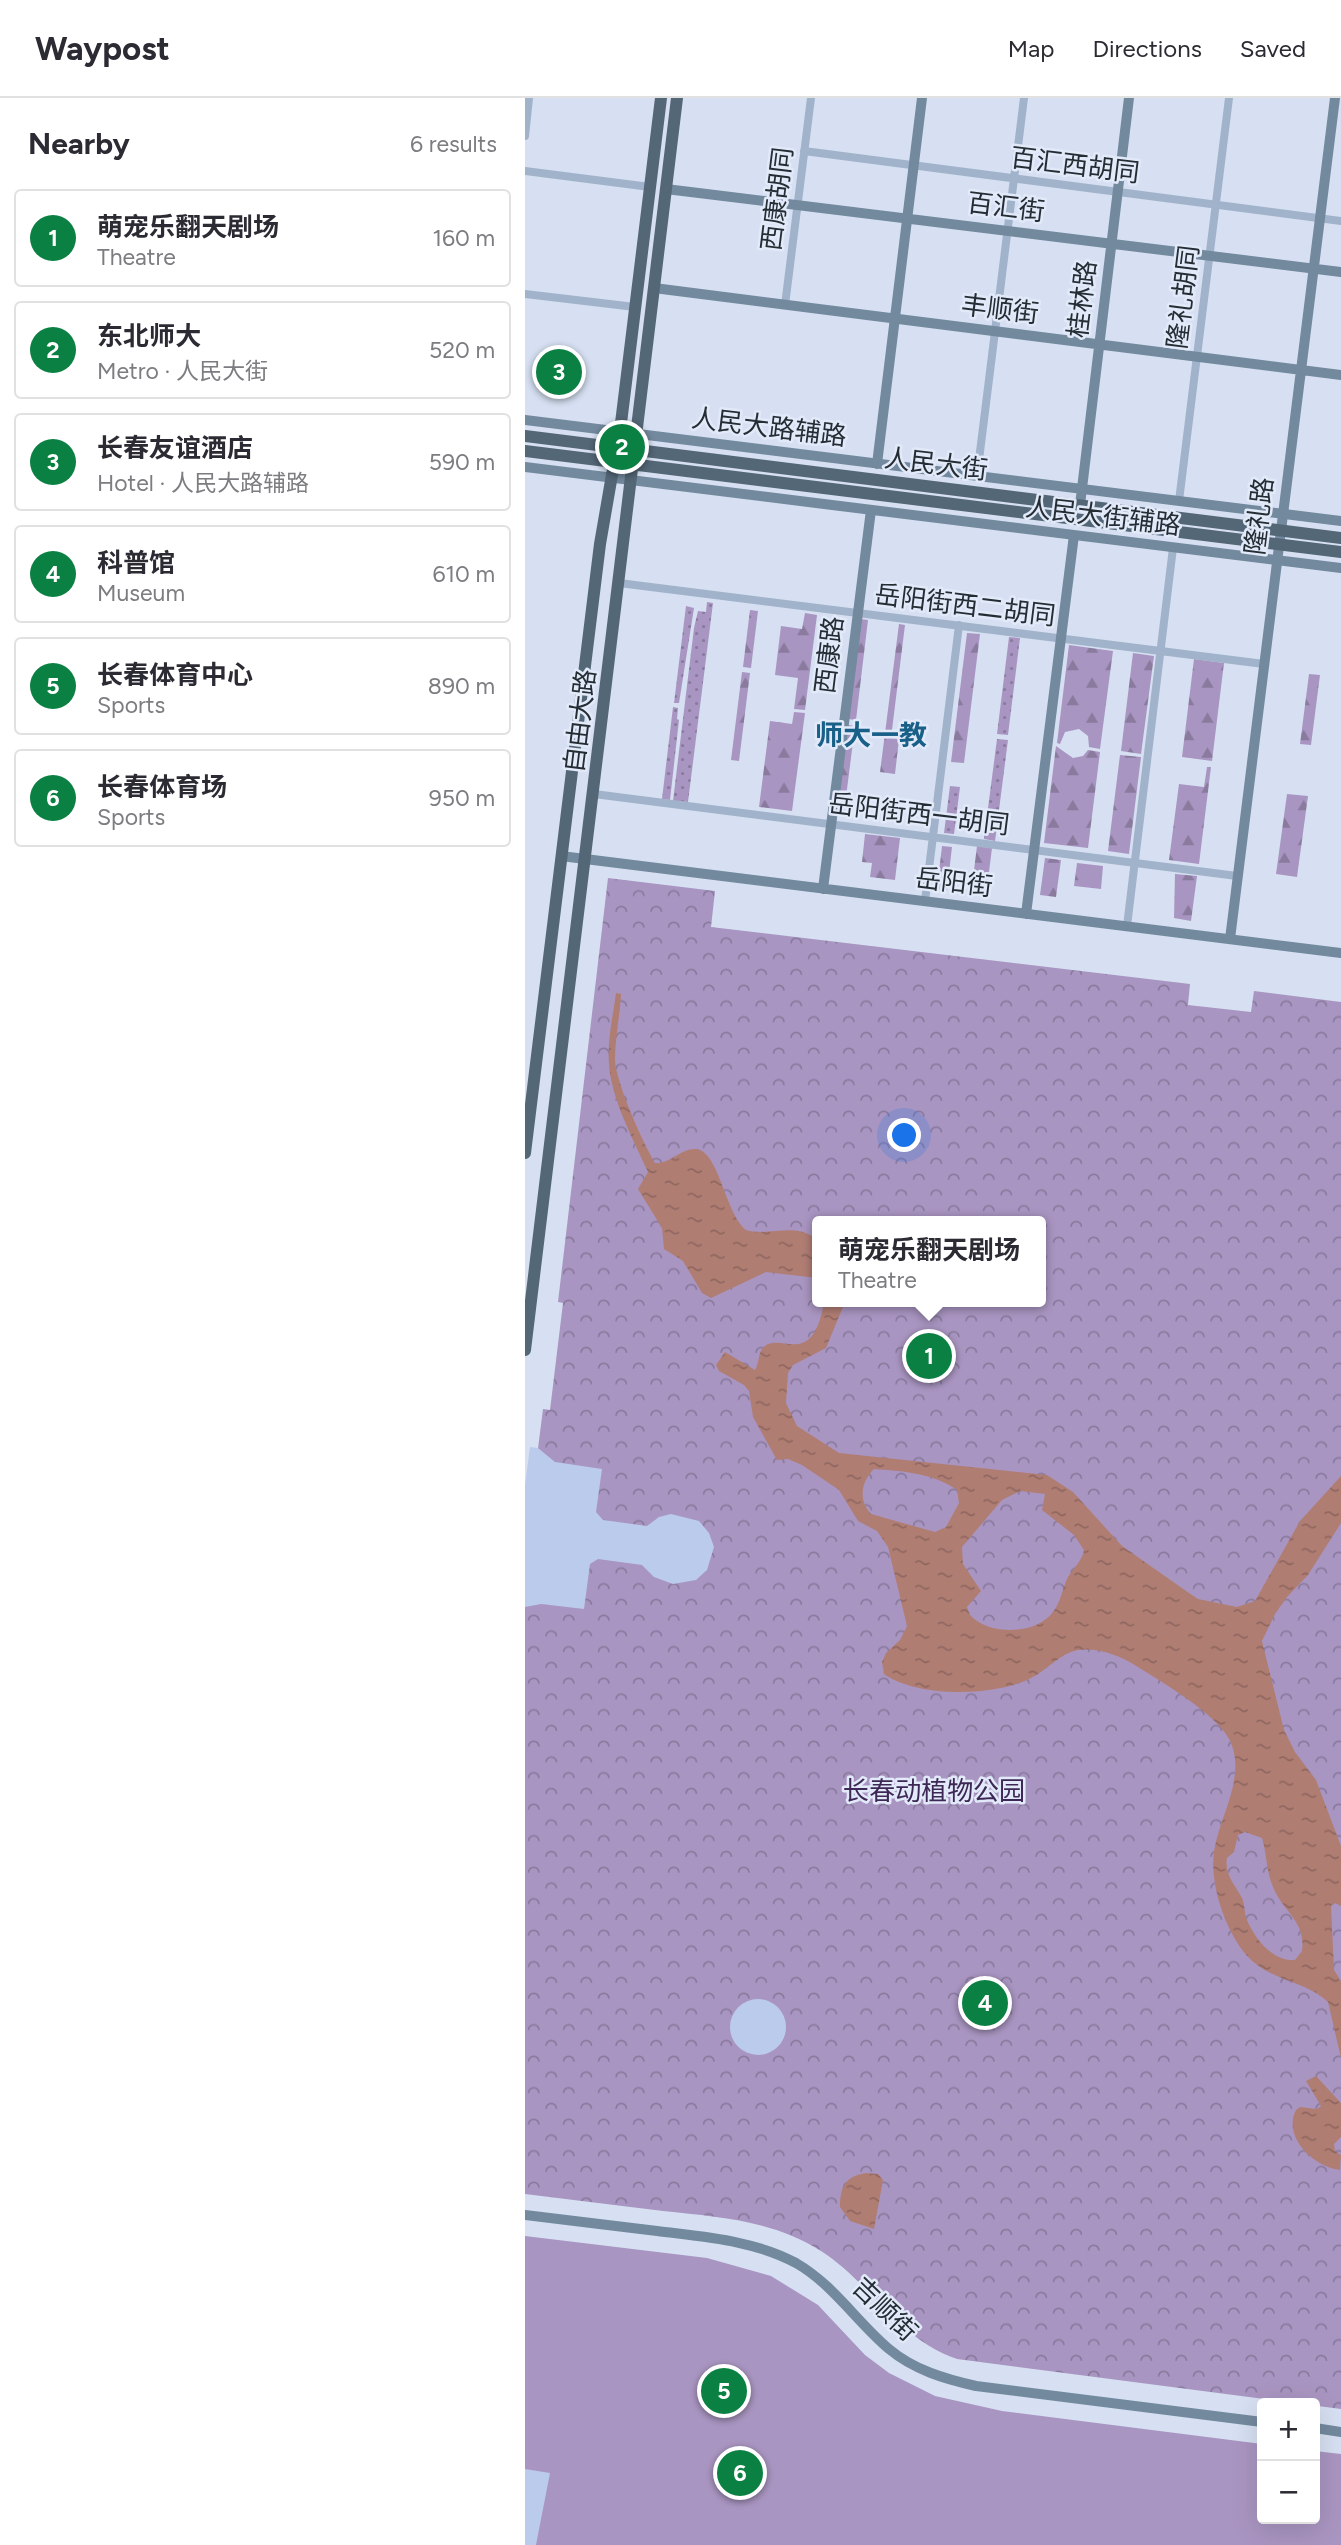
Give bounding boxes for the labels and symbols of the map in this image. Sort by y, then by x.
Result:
street label: 百汇西胡同 [1009,141,1141,189]
street label: 西康胡同 [755,145,799,253]
street label: 百汇街 [965,186,1047,228]
street label: 隆礼胡同 [1161,243,1205,351]
street label: 桂林路 [1061,258,1103,340]
street label: 丰顺街 [959,288,1041,330]
pin: 3 [536,346,582,398]
street label: 人民大路辅路 [690,402,848,452]
pin: 2 [599,421,645,473]
street label: 人民大街 [882,442,990,486]
street label: 隆礼路 [1238,475,1280,557]
street label: 人民大街辅路 [1024,491,1182,541]
street label: 岳阳街西二胡同 [873,578,1057,632]
street label: 西康路 [808,614,850,696]
street label: 自由大路 [558,667,602,775]
district label: 师大一教 [815,718,927,752]
street label: 岳阳街西一胡同 [827,787,1011,841]
street label: 岳阳街 [913,861,995,903]
your location [887,1118,921,1152]
pin: 1 [906,1330,952,1382]
park label: 长春动植物公园 [843,1775,1025,1807]
pin: 4 [962,1977,1008,2029]
street label: 吉顺街 [846,2270,924,2348]
pin: 5 [701,2365,747,2417]
pin: 6 [717,2447,763,2499]

